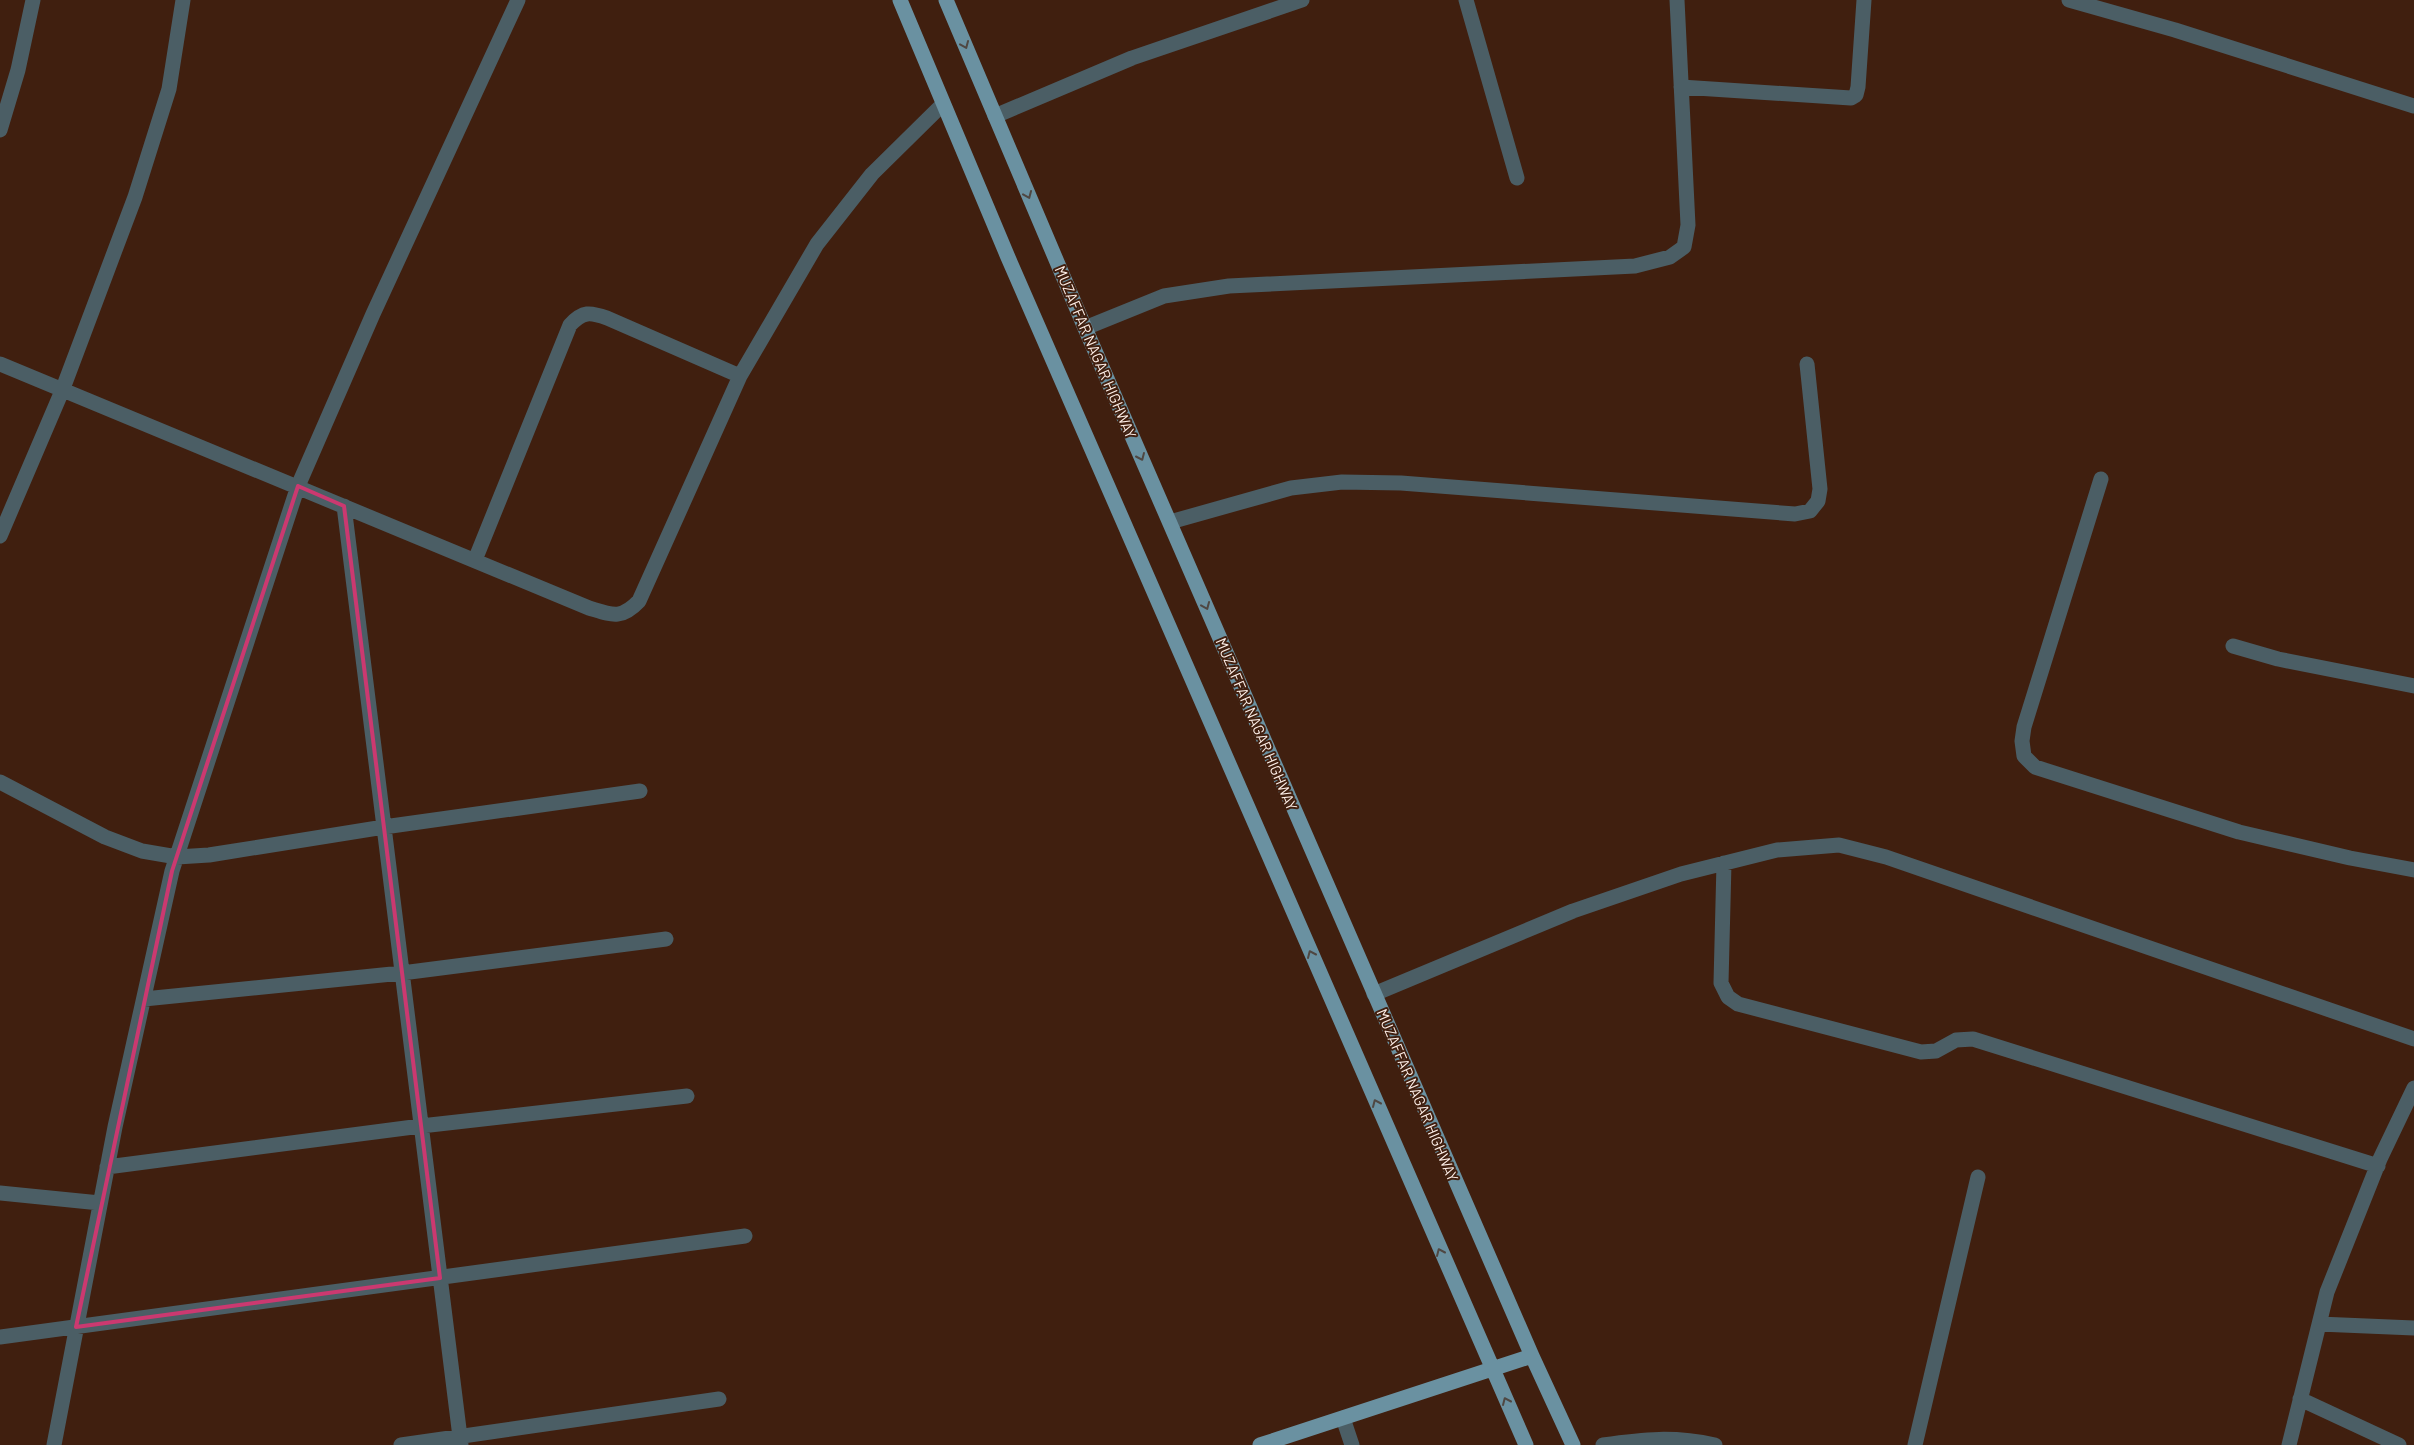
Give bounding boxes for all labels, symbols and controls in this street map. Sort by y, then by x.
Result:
one-way arrow [959,40,970,49]
one-way arrow [1022,190,1032,199]
street label: MUZAFFAR NAGAR HIGHWAY [1051,263,1141,441]
one-way arrow [1134,452,1145,461]
one-way arrow [1199,601,1210,610]
street label: MUZAFFAR NAGAR HIGHWAY [1212,635,1302,813]
one-way arrow [1306,950,1317,959]
street label: MUZAFFAR NAGAR HIGHWAY [1373,1006,1463,1184]
one-way arrow [1371,1099,1382,1108]
one-way arrow [1436,1248,1447,1257]
one-way arrow [1502,1397,1512,1406]

